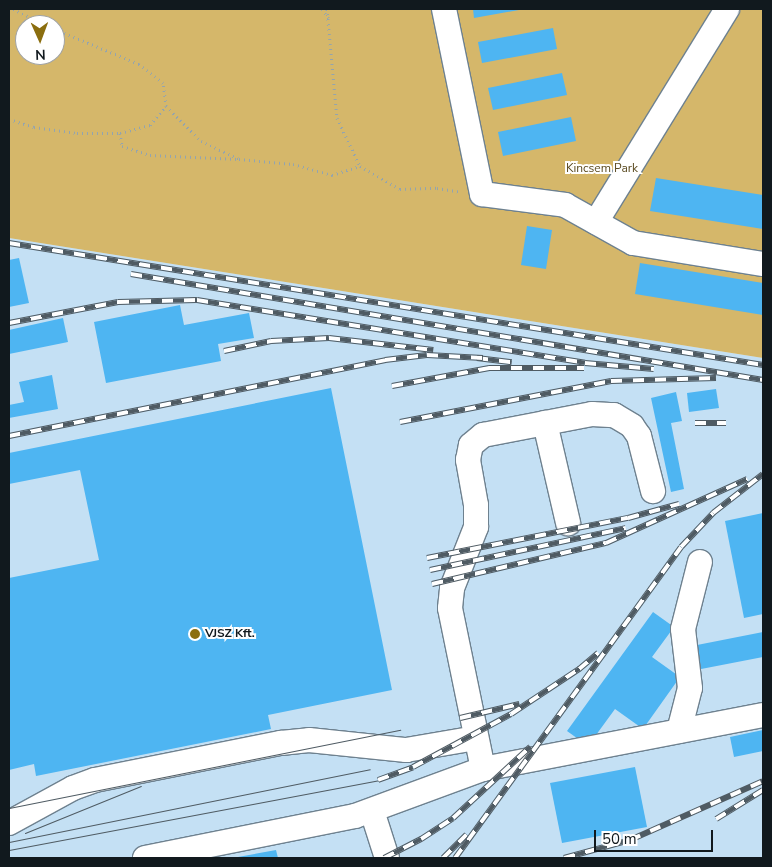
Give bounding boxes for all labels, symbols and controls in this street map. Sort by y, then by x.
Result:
north arrow [15,15,65,65]
text: N [35,45,46,64]
park label: Kincsem Park [566,162,638,176]
place label: VJSZ Kft. [205,627,255,641]
marker: VJSZ Kft. [189,628,201,640]
scale bar [597,820,716,852]
text: 50 m [602,829,637,849]

